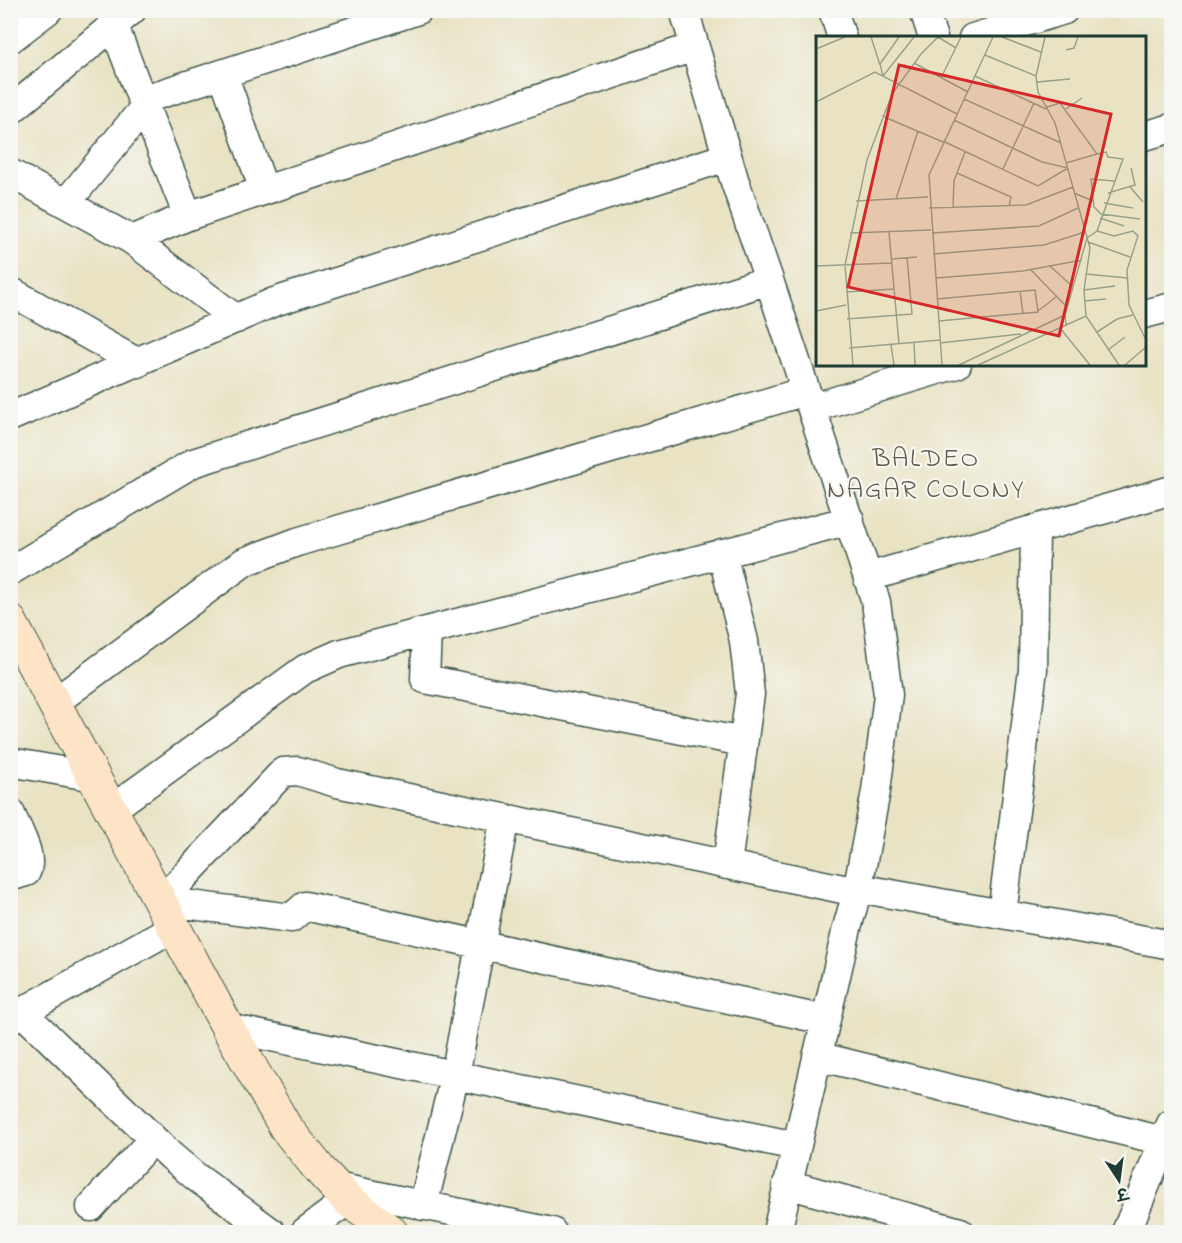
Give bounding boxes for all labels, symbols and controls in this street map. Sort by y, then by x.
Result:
inset map [816,36,1146,366]
district label: BALDEO NAGAR COLONY [827,440,1025,510]
north arrow [1089,1150,1149,1210]
text: उ [1113,1179,1132,1206]

